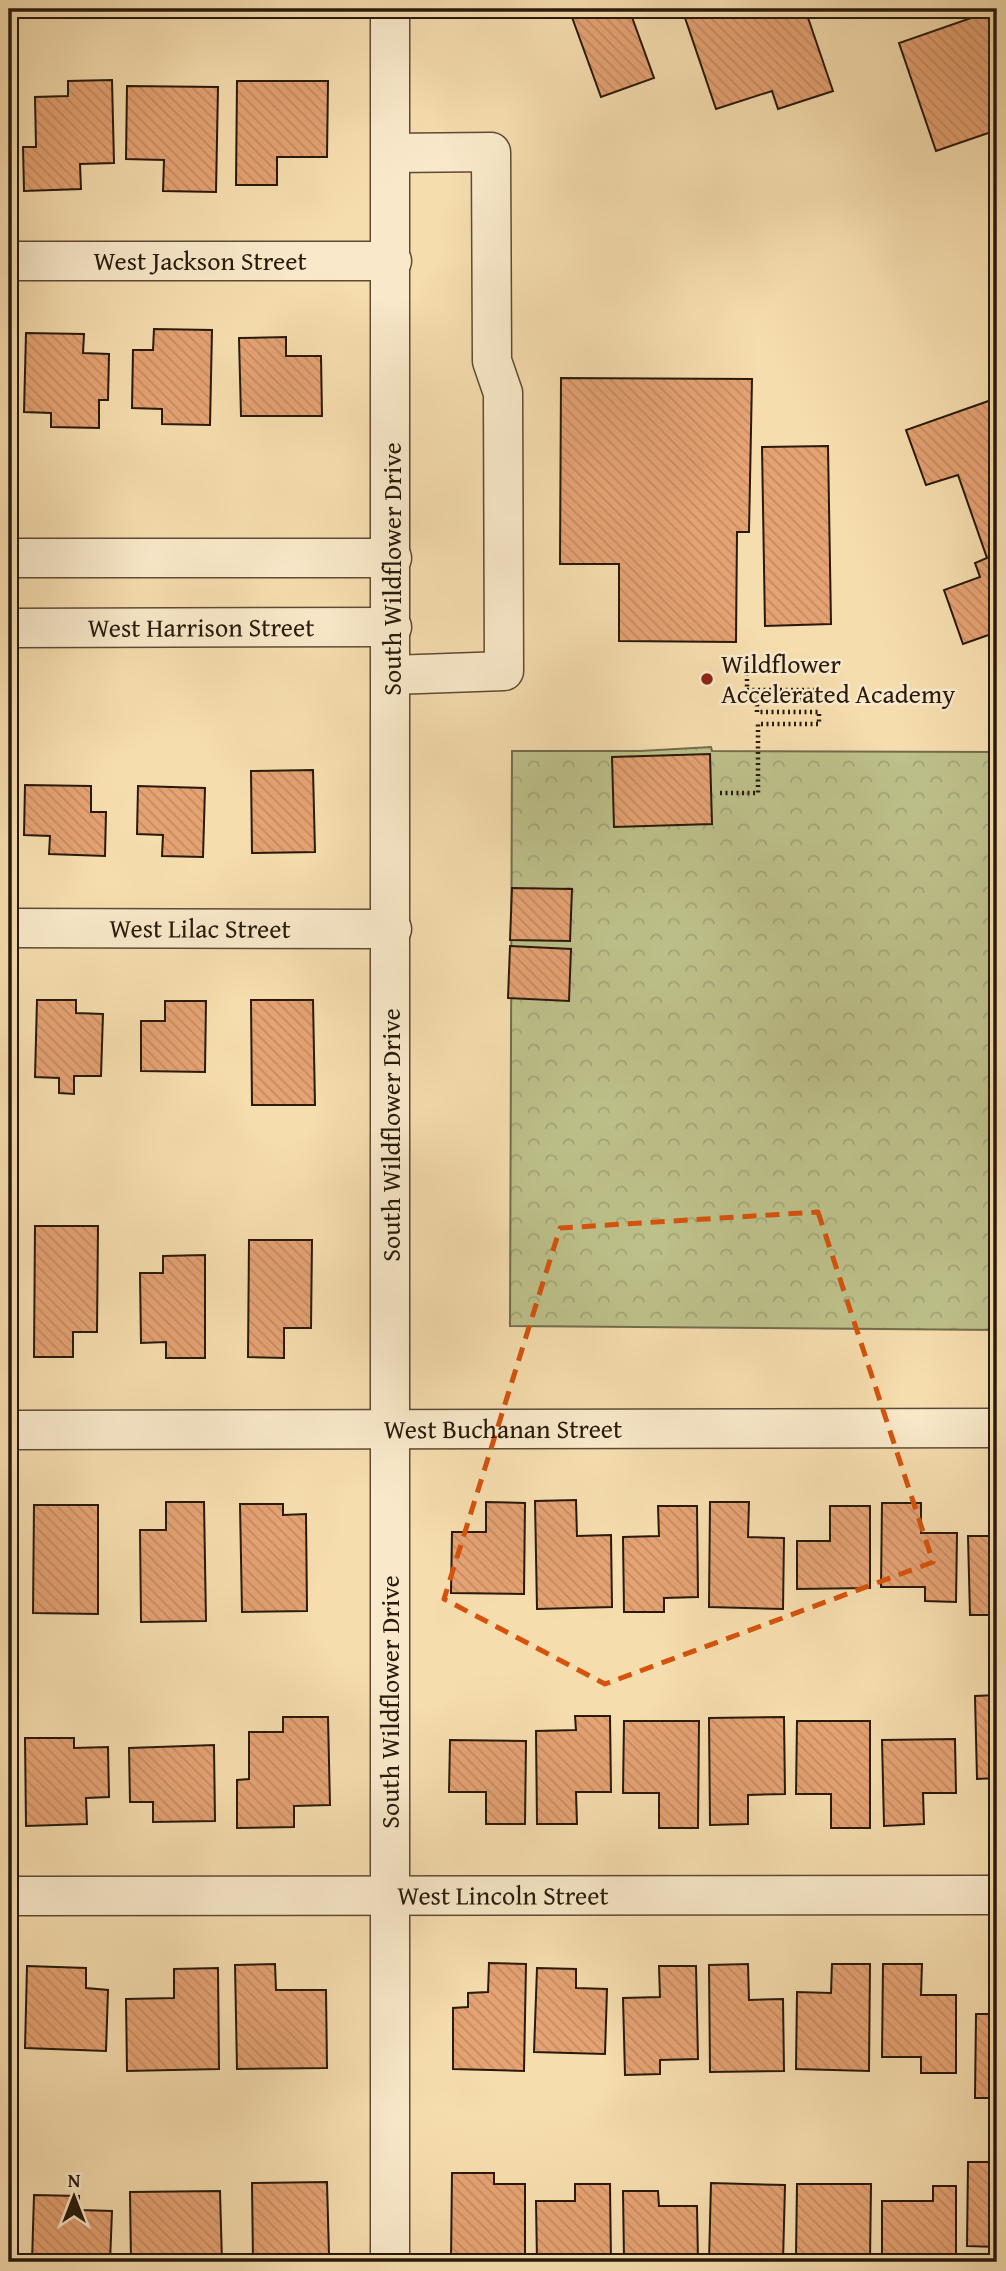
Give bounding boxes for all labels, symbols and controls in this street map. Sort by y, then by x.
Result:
street label: West Jackson Street [93,241,307,280]
street label: South Wildflower Drive [372,442,411,696]
street label: West Harrison Street [88,607,314,647]
place label: Wildflower Accelerated Academy [721,644,955,713]
marker: Wildflower Accelerated Academy [699,671,715,687]
street label: West Lilac Street [109,908,291,948]
street label: South Wildflower Drive [371,1008,410,1262]
street label: West Buchanan Street [384,1409,622,1448]
street label: South Wildflower Drive [370,1575,409,1829]
street label: West Lincoln Street [397,1875,609,1915]
north arrow [38,2162,108,2232]
text: N [68,2166,81,2194]

